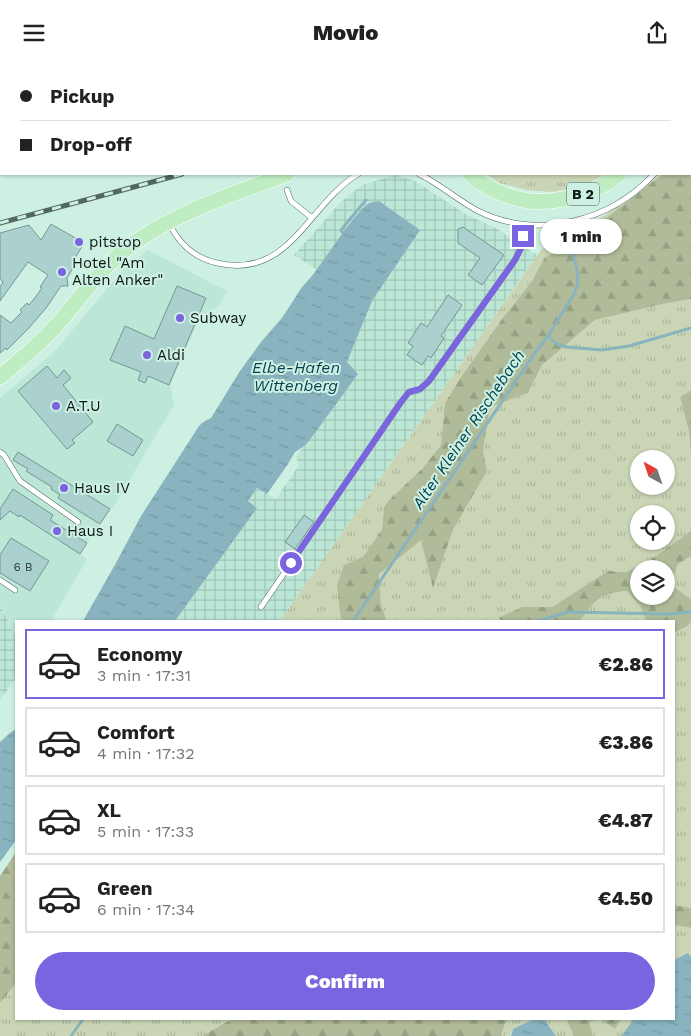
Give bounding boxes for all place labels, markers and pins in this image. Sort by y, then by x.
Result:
place label: pitstop [89,233,141,251]
marker: pitstop [73,236,85,248]
place label: Hotel "Am Alten Anker" [72,254,163,289]
marker: Hotel "Am Alten Anker" [56,266,68,278]
place label: Subway [190,309,246,327]
marker: Subway [174,312,186,324]
place label: Aldi [157,346,185,364]
marker: Aldi [141,349,153,361]
place label: A.T.U [66,397,101,415]
marker: A.T.U [50,400,62,412]
place label: Haus IV [74,479,130,497]
marker: Haus IV [58,482,70,494]
place label: Haus I [67,522,113,540]
marker: Haus I [51,525,63,537]

